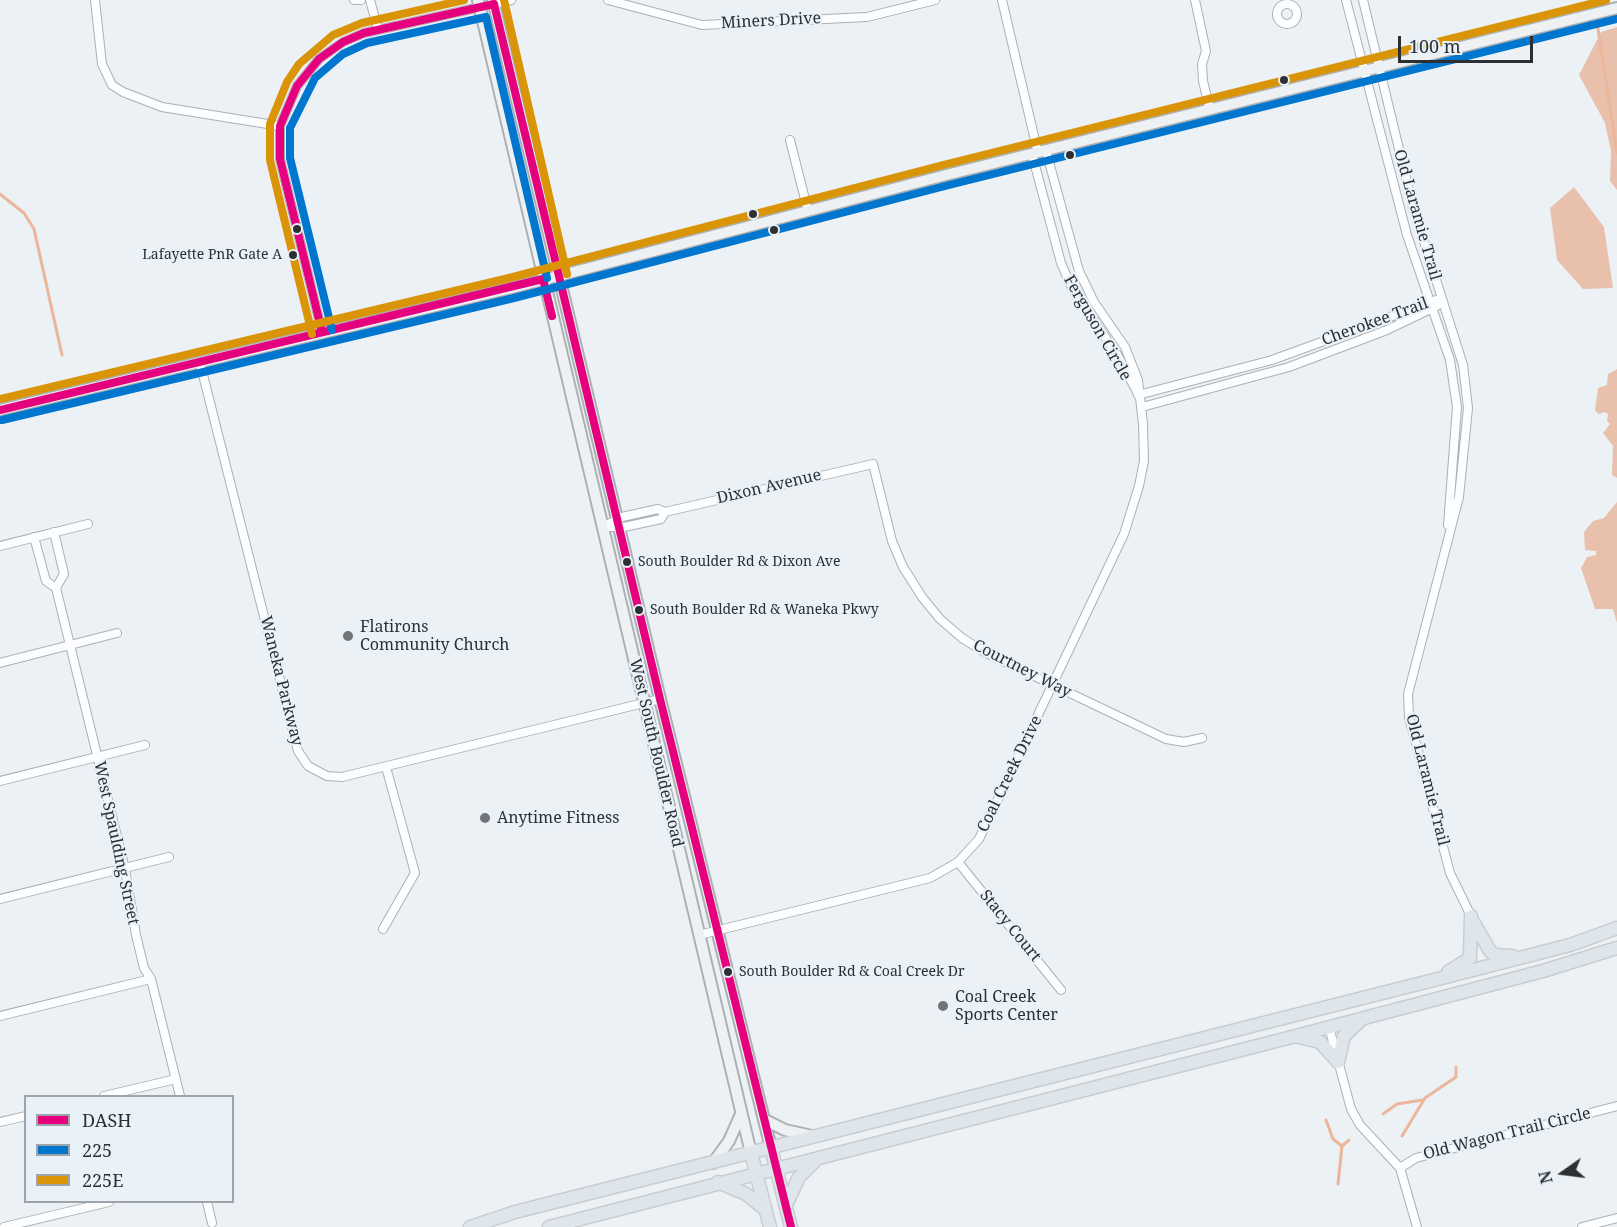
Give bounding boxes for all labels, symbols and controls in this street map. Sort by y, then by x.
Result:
street label: Miners Drive [721,9,821,33]
scale bar [1401,24,1536,62]
text: 100 m [1409,34,1461,58]
unlabelled marker [1278,74,1290,86]
street label: Old Laramie Trail [1389,147,1445,283]
unlabelled marker [1064,149,1076,161]
unlabelled marker [747,208,759,220]
unlabelled marker [291,223,303,235]
unlabelled marker [768,224,780,236]
place label: Lafayette PnR Gate A [142,247,282,263]
marker: Lafayette PnR Gate A [287,249,299,261]
street label: Ferguson Circle [1059,272,1135,384]
street label: Cherokee Trail [1319,294,1431,350]
street label: Dixon Avenue [715,466,823,508]
place label: South Boulder Rd & Dixon Ave [638,554,840,570]
marker: South Boulder Rd & Dixon Ave [621,556,633,568]
place label: South Boulder Rd & Waneka Pkwy [650,602,879,618]
marker: South Boulder Rd & Waneka Pkwy [633,604,645,616]
street label: Waneka Parkway [256,614,306,748]
place label: Flatirons Community Church [360,617,509,655]
marker: Flatirons Community Church [341,629,355,643]
street label: Courtney Way [970,636,1074,702]
street label: West South Boulder Road [625,657,687,849]
street label: Old Laramie Trail [1401,712,1453,848]
street label: Coal Creek Drive [973,713,1047,835]
street label: West Spaulding Street [89,759,143,927]
place label: Anytime Fitness [497,808,619,828]
marker: Anytime Fitness [478,811,492,825]
street label: Stacy Court [975,886,1045,966]
place label: South Boulder Rd & Coal Creek Dr [739,964,965,980]
marker: South Boulder Rd & Coal Creek Dr [722,966,734,978]
place label: Coal Creek Sports Center [955,987,1058,1025]
marker: Coal Creek Sports Center [936,999,950,1013]
legend [24,1095,234,1203]
street label: Old Wagon Trail Circle [1421,1104,1593,1164]
text: DASH [82,1108,131,1132]
text: 225 [82,1138,112,1162]
north arrow [1533,1143,1593,1203]
text: 225E [82,1168,123,1192]
text: N [1533,1169,1558,1186]

